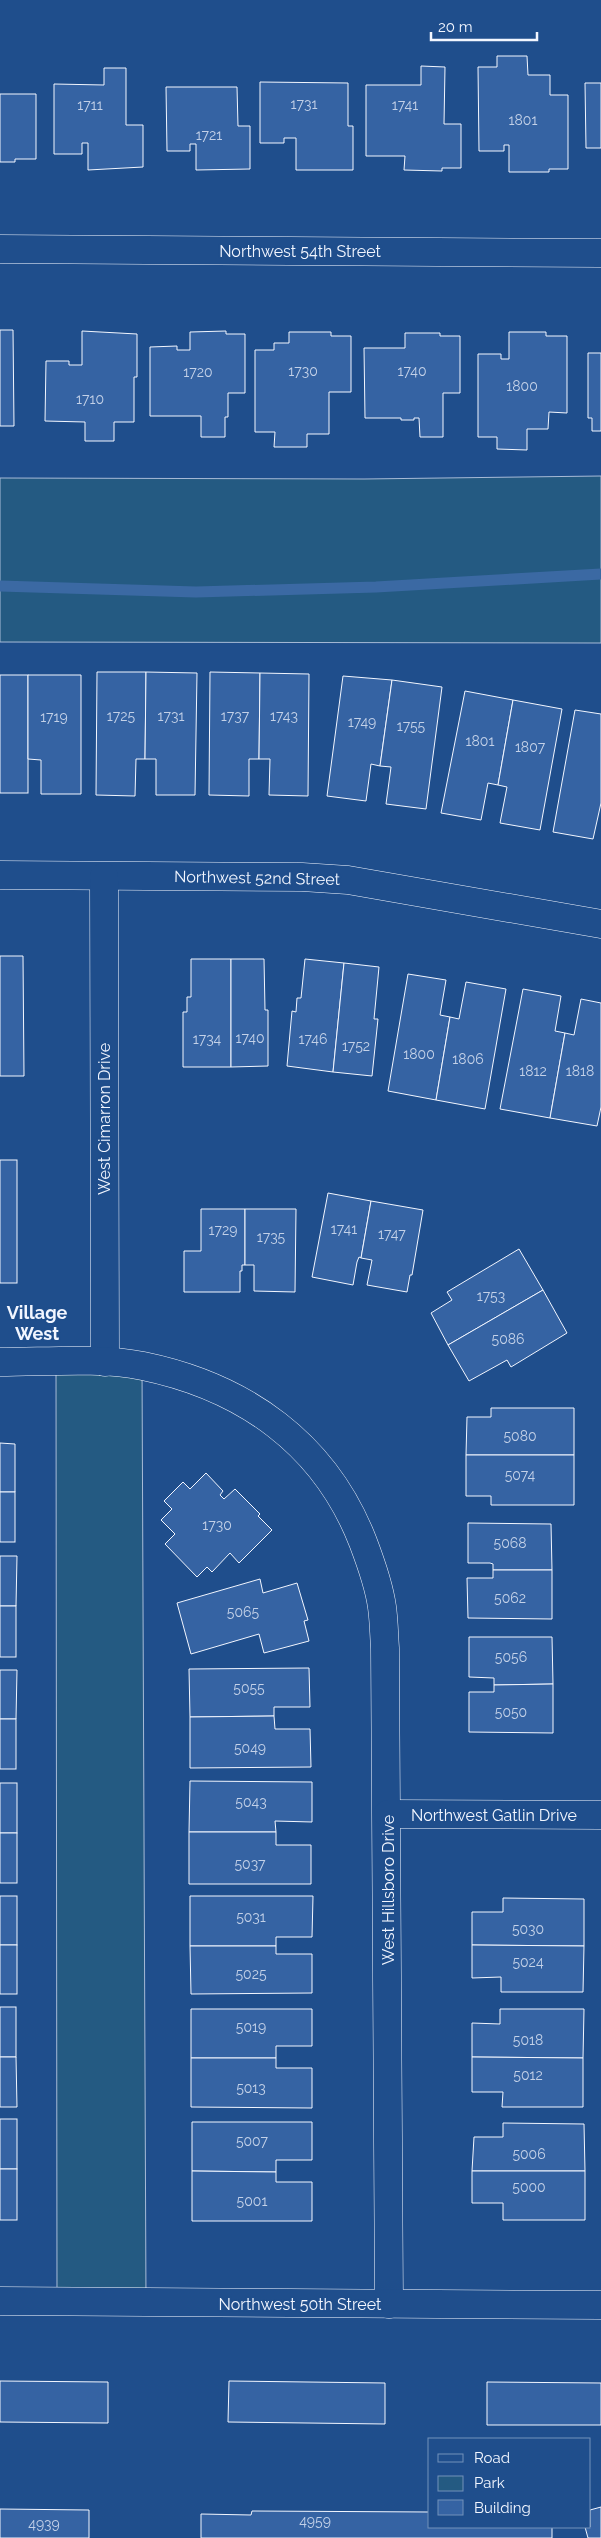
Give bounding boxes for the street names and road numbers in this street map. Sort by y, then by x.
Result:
street label: Northwest 54th Street [219,242,381,261]
street label: Northwest 52nd Street [174,867,341,889]
street label: West Cimarron Drive [95,1043,114,1195]
street label: Northwest Gatlin Drive [411,1806,577,1825]
street label: West Hillsboro Drive [379,1815,398,1965]
street label: Northwest 50th Street [219,2295,382,2314]

